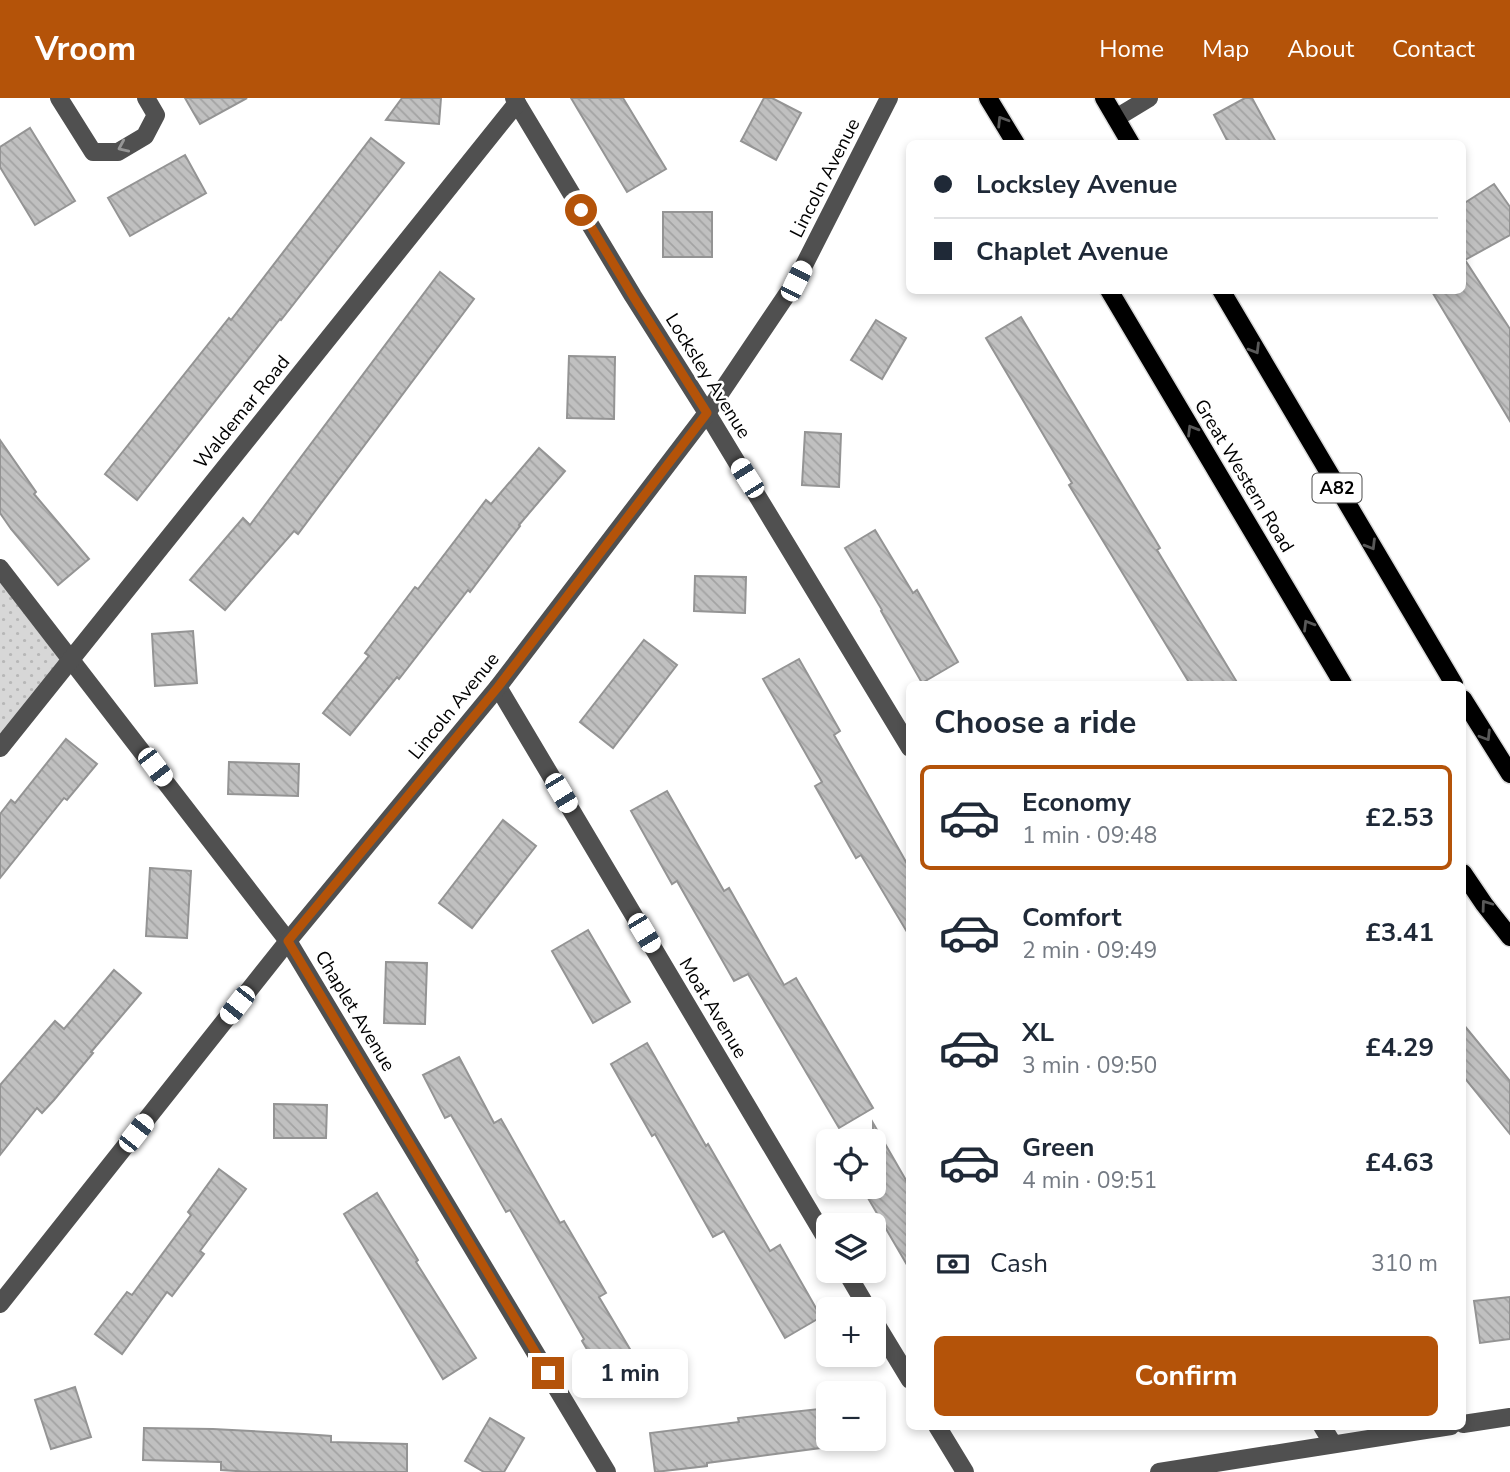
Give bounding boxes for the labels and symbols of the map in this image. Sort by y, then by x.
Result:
street label: Lincoln Avenue [784,114,866,242]
one-way arrow [998,115,1011,128]
one-way arrow [118,139,130,153]
route start [565,194,597,226]
car [778,258,815,304]
street label: Locksley Avenue [659,309,757,443]
one-way arrow [1247,342,1260,355]
street label: Waldemar Road [188,350,296,474]
street label: Great Western Road [1188,395,1300,557]
one-way arrow [1187,424,1200,437]
car [727,455,768,501]
road number: A82 [1312,474,1362,502]
one-way arrow [1363,538,1376,551]
one-way arrow [1303,620,1316,633]
street label: Lincoln Avenue [403,647,505,765]
one-way arrow [1478,729,1491,742]
car [134,744,177,790]
car [542,770,581,816]
one-way arrow [1481,901,1494,913]
car [625,910,664,956]
street label: Chaplet Avenue [309,946,401,1076]
street label: Moat Avenue [673,953,753,1063]
car [216,982,259,1028]
car [115,1110,158,1156]
callout: 1 min [572,1348,688,1398]
route end [532,1357,564,1389]

